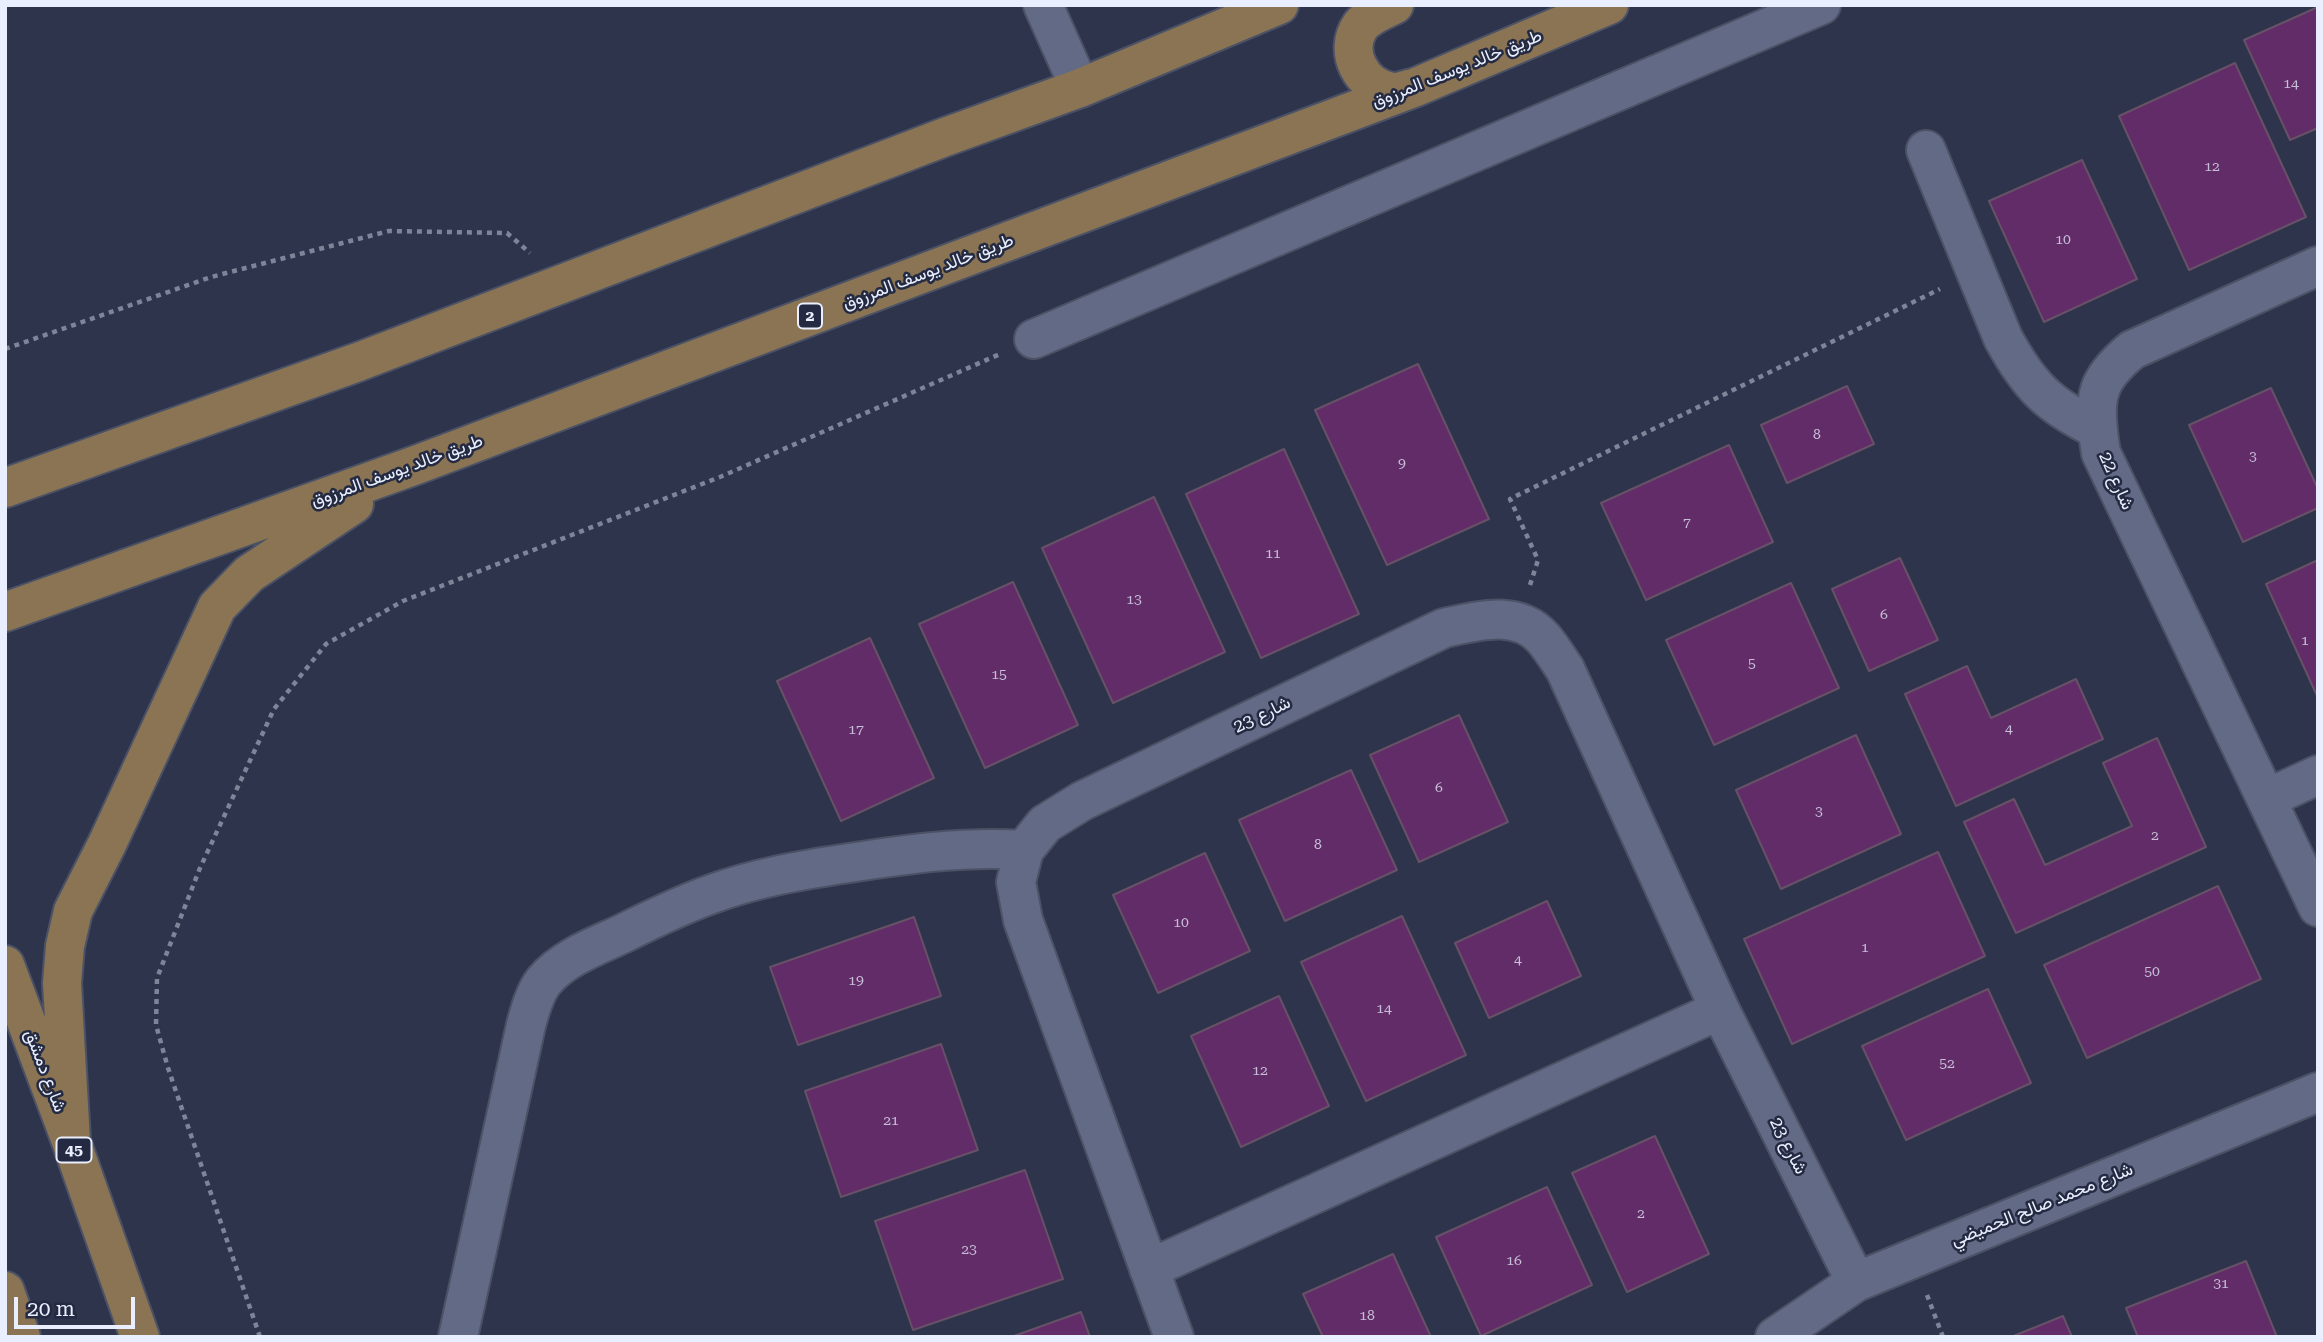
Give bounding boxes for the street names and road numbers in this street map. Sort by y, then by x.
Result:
street label: طريق خالد يوسف المرزوق [1369,25,1545,113]
street label: طريق خالد يوسف المرزوق [839,229,1017,315]
road number: 2 [798,304,822,328]
street label: طريق خالد يوسف المرزوق [308,430,486,512]
street label: شارع 22 [2094,449,2138,513]
street label: شارع 23 [1230,692,1294,738]
street label: شارع دمشق [19,1027,71,1115]
street label: شارع 23 [1765,1114,1811,1178]
road number: 45 [56,1138,92,1162]
street label: شارع محمد صالح الحميضي [1948,1159,2136,1251]

